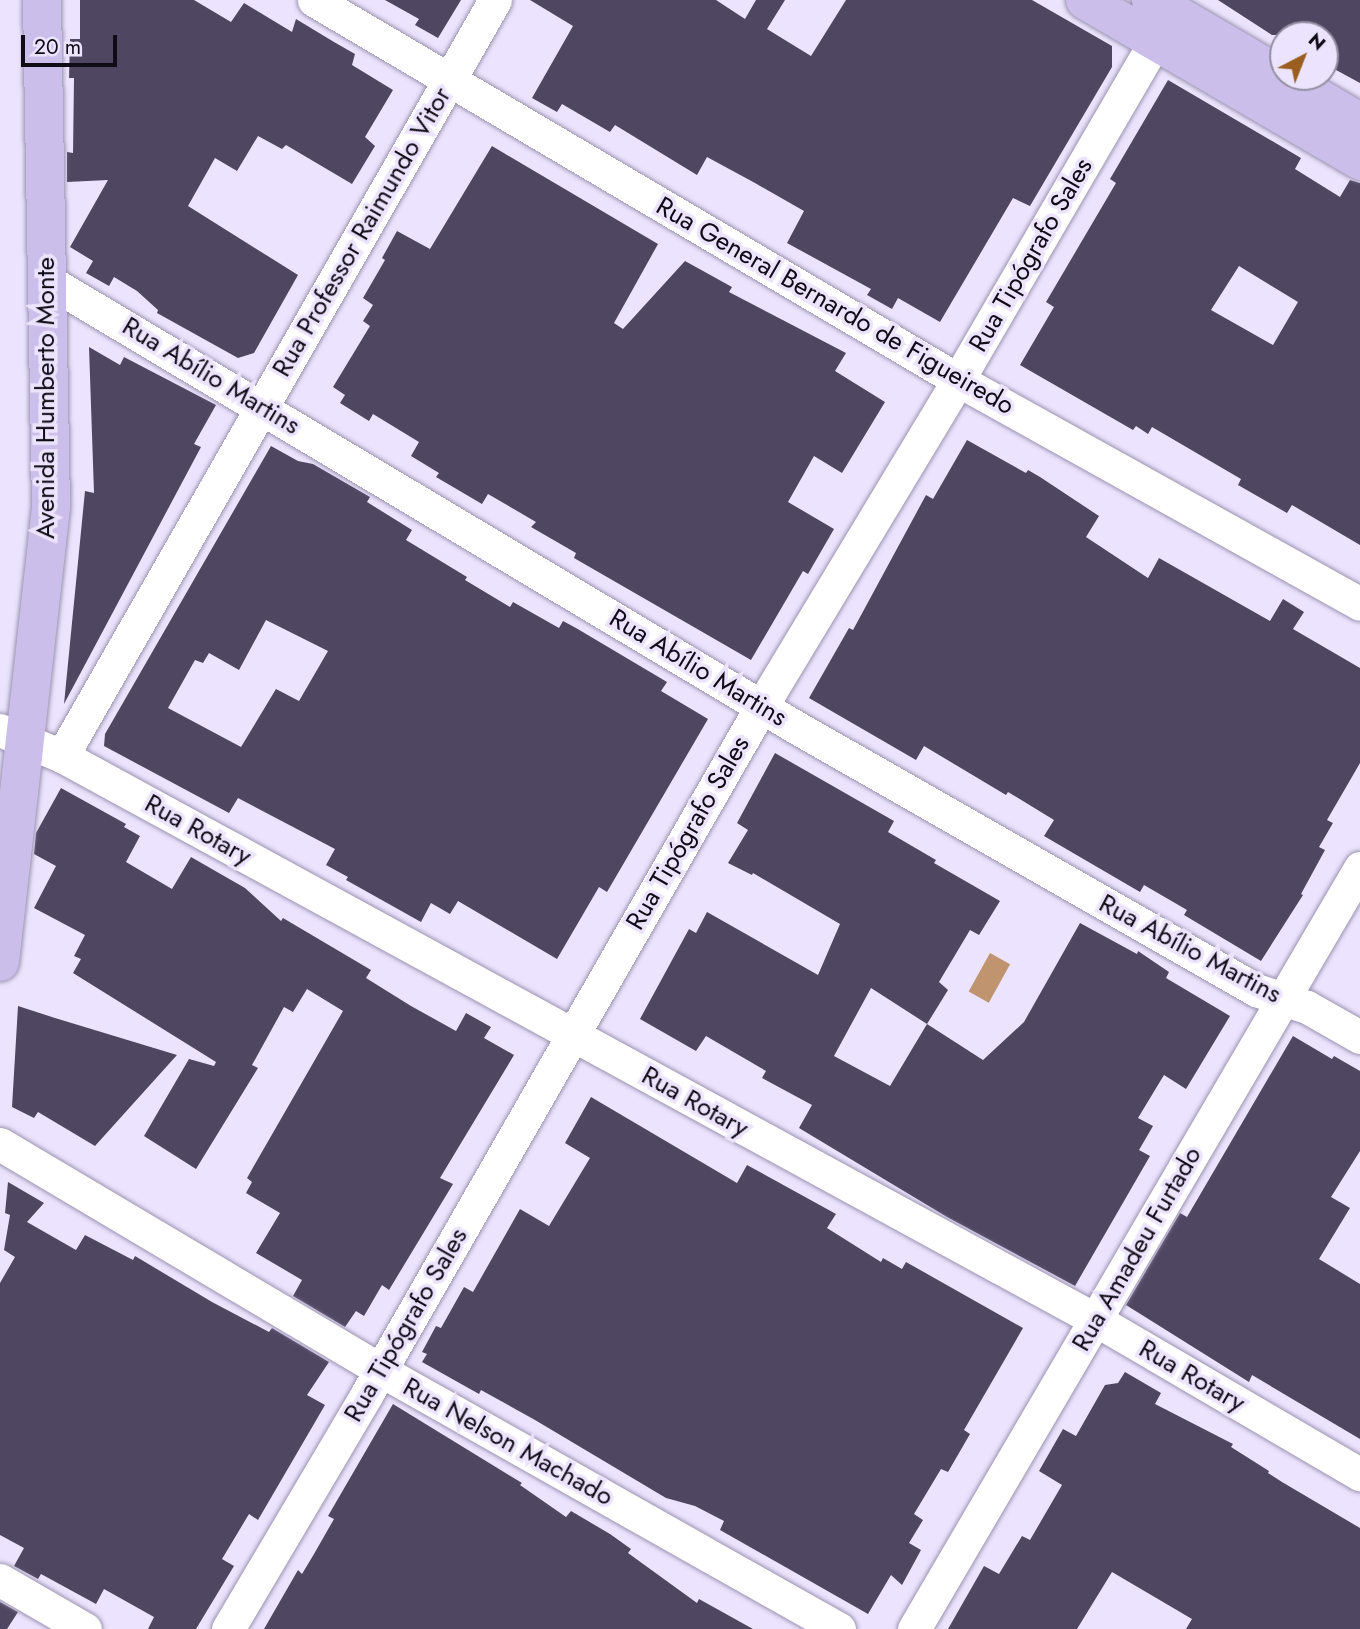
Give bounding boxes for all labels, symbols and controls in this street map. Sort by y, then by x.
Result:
scale bar [24,21,121,65]
north arrow [1269,21,1339,91]
text: N [1302,26,1332,57]
text: 20 m [34,32,81,62]
street label: Rua Professor Raimundo Vitor [266,82,458,382]
street label: Rua Tipógrafo Sales [963,153,1099,357]
street label: Rua General Bernardo de Figueiredo [650,190,1020,422]
street label: Avenida Humberto Monte [30,257,62,539]
street label: Rua Abílio Martins [117,311,305,441]
street label: Rua Abílio Martins [604,603,792,733]
street label: Rua Tipógrafo Sales [620,731,756,935]
street label: Rua Rotary [139,788,257,872]
street label: Rua Abílio Martins [1094,888,1286,1010]
street label: Rua Rotary [636,1060,754,1144]
street label: Rua Amadeu Furtado [1066,1141,1208,1357]
street label: Rua Tipógrafo Sales [338,1223,474,1427]
street label: Rua Rotary [1133,1333,1251,1419]
street label: Rua Nelson Machado [398,1371,618,1513]

